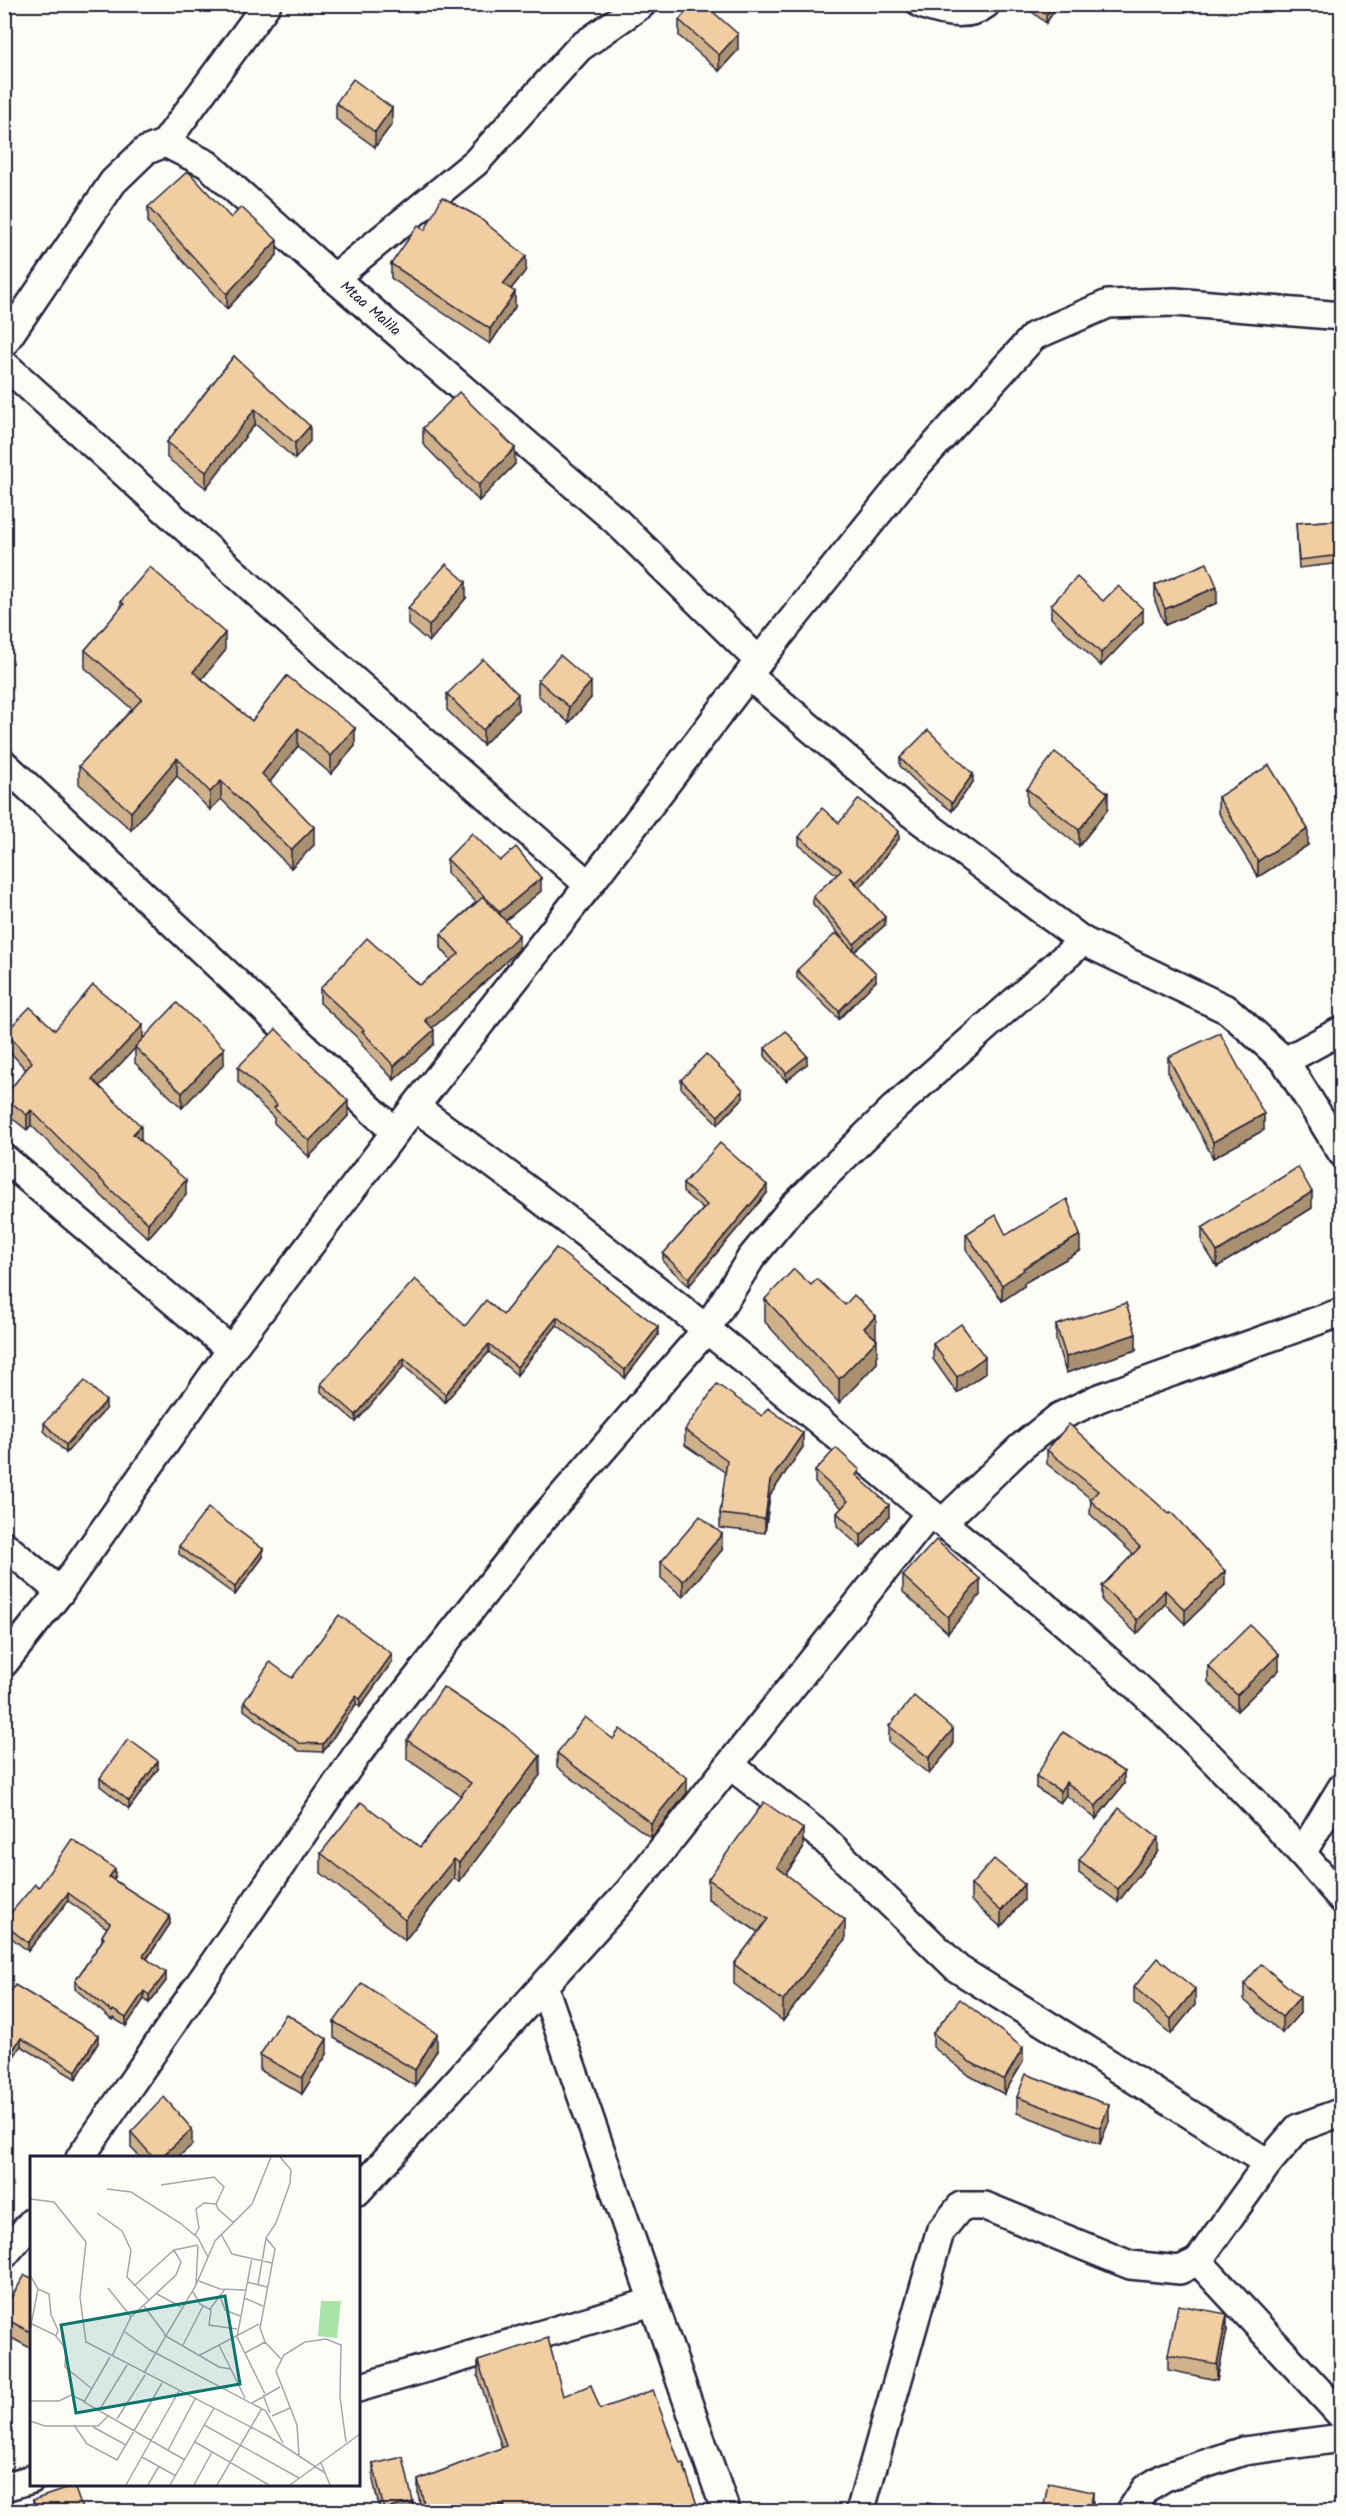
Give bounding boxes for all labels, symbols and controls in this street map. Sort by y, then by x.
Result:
street label: Mtaa Malila [334,275,406,343]
inset map [30,2156,360,2486]

